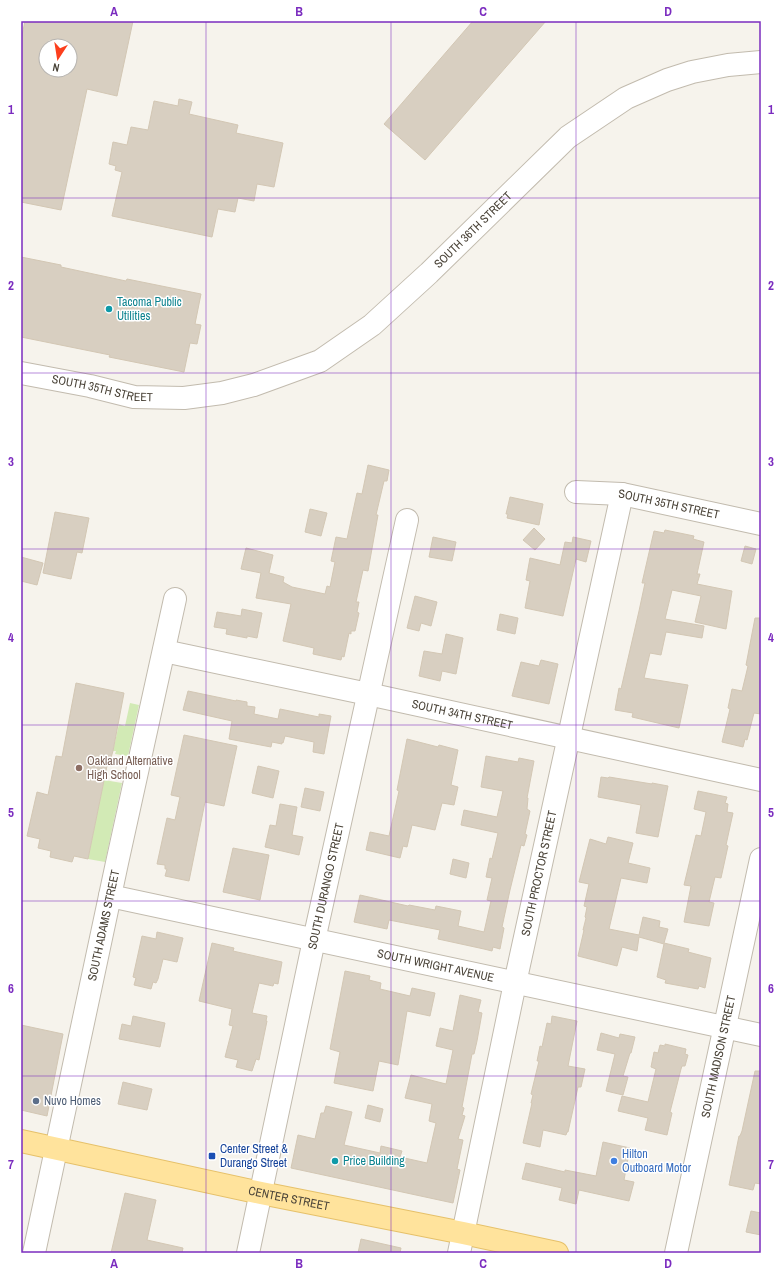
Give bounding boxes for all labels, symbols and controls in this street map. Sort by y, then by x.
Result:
text: A [110,3,118,20]
text: B [295,3,303,20]
text: C [479,3,487,20]
text: D [664,3,672,20]
north arrow [38,38,78,78]
text: N [51,60,61,75]
text: 1 [8,101,14,118]
text: 1 [768,101,774,118]
street label: SOUTH 36TH STREET [431,188,515,272]
text: 2 [8,277,14,294]
text: 2 [768,277,774,294]
place label: Tacoma Public Utilities [117,294,182,324]
marker: Tacoma Public Utilities [104,304,114,314]
street label: SOUTH 35TH STREET [51,371,153,405]
text: 3 [8,453,14,470]
text: 3 [768,453,774,470]
street label: SOUTH 35TH STREET [618,486,721,523]
text: 4 [8,629,14,646]
text: 4 [768,629,774,646]
street label: SOUTH 34TH STREET [410,696,514,733]
place label: Oakland Alternative High School [87,753,173,783]
marker: Oakland Alternative High School [74,763,84,773]
text: 5 [8,804,14,821]
text: 5 [768,804,774,821]
street label: SOUTH PROCTOR STREET [518,809,560,938]
street label: SOUTH DURANGO STREET [304,821,348,951]
street label: SOUTH ADAMS STREET [84,868,123,982]
street label: SOUTH WRIGHT AVENUE [376,945,496,986]
text: 6 [8,980,14,997]
text: 6 [768,980,774,997]
street label: SOUTH MADISON STREET [697,994,739,1119]
place label: Nuvo Homes [44,1093,101,1109]
marker: Nuvo Homes [31,1096,41,1106]
place label: Center Street & Durango Street [220,1141,288,1171]
place label: Hilton Outboard Motor [622,1146,692,1176]
marker: Center Street & Durango Street [207,1151,217,1161]
place label: Price Building [343,1153,405,1169]
text: 7 [8,1156,14,1173]
marker: Price Building [330,1156,340,1166]
marker: Hilton Outboard Motor [609,1156,619,1166]
text: 7 [768,1156,774,1173]
street label: CENTER STREET [247,1183,331,1214]
text: A [110,1255,118,1272]
text: B [295,1255,303,1272]
text: C [479,1255,487,1272]
text: D [664,1255,672,1272]

